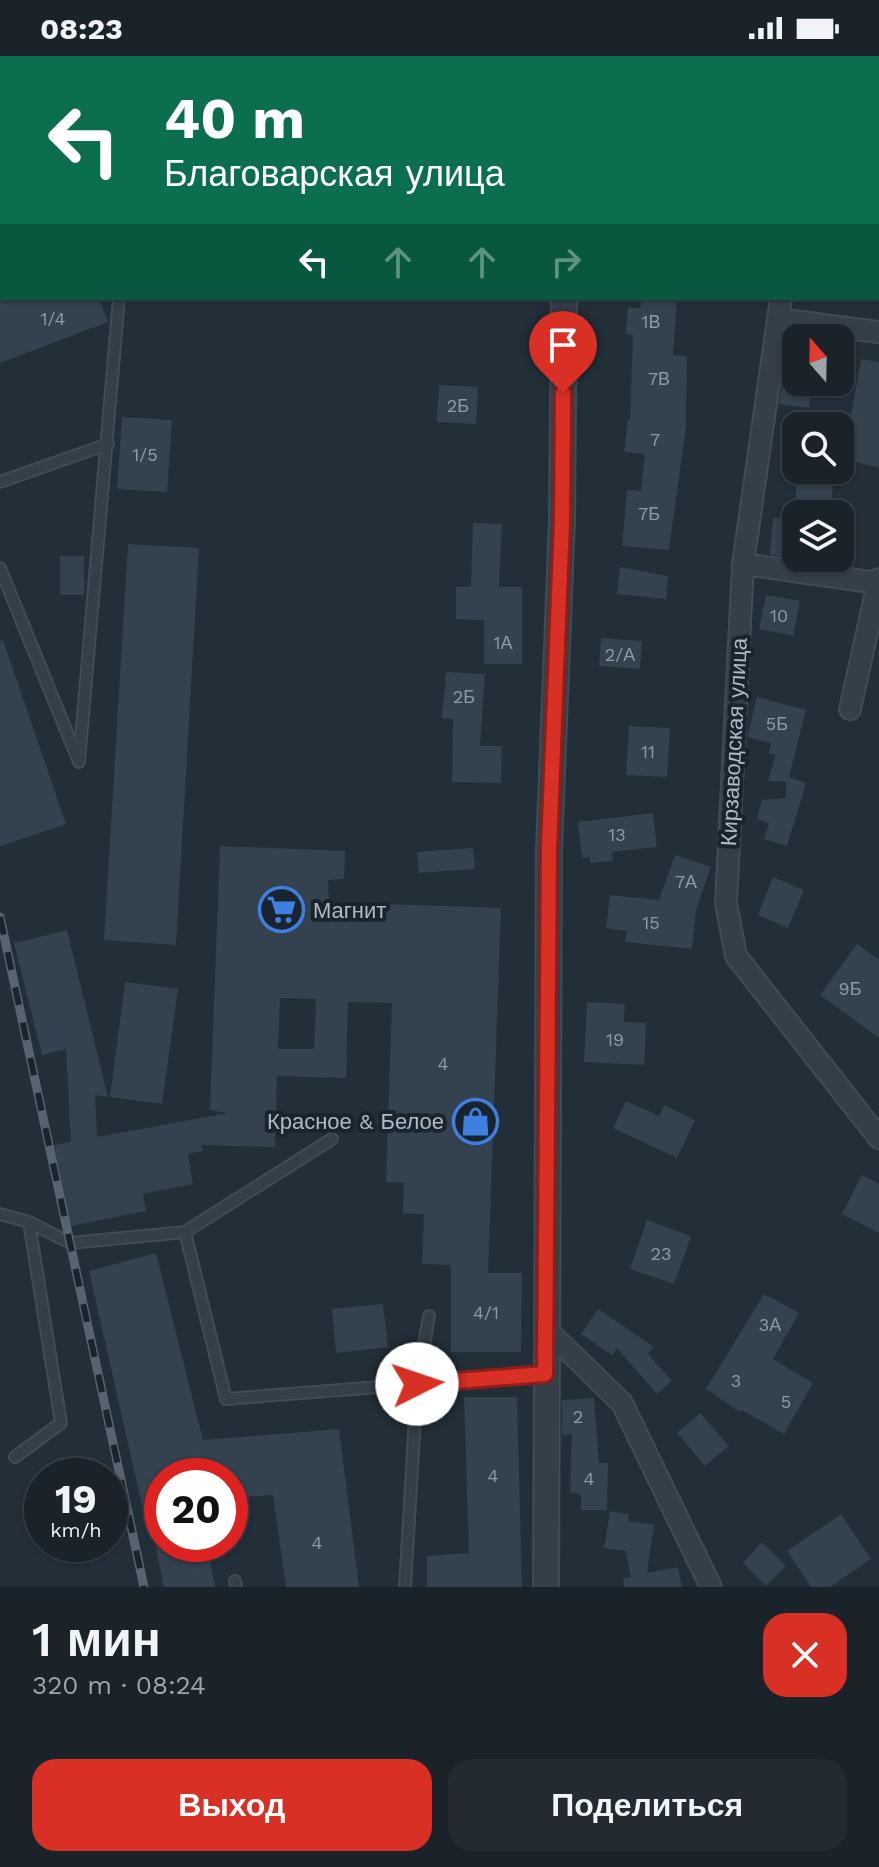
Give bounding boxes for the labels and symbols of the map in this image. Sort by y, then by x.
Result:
house number: 1/4 [40,308,66,329]
pin [529,311,597,393]
house number: 1В [641,311,661,332]
north arrow [782,324,854,396]
house number: 7В [648,368,670,389]
house number: 2Б [447,395,469,416]
house number: 7 [650,429,660,450]
house number: 1/5 [132,444,158,465]
house number: 7Б [638,503,660,524]
house number: 10 [770,605,788,626]
house number: 1А [493,632,513,653]
street label: Кирзаводская улица [716,636,752,847]
house number: 2/А [605,644,635,665]
house number: 2Б [453,686,475,707]
house number: 5Б [766,713,788,734]
house number: 11 [641,741,655,762]
house number: 13 [608,824,626,845]
house number: 7А [675,871,697,892]
supermarket icon: Магнит [258,886,306,934]
place label: Магнит [313,898,386,923]
house number: 15 [642,912,660,933]
house number: 9Б [839,978,861,999]
house number: 19 [606,1029,624,1050]
house number: 4 [438,1053,449,1074]
shop icon: Красное & Белое [451,1097,499,1145]
place label: Красное & Белое [267,1109,444,1134]
house number: 23 [651,1243,672,1264]
house number: 4/1 [473,1302,499,1323]
house number: 3А [759,1314,781,1335]
position arrow [375,1342,459,1426]
house number: 3 [731,1370,741,1391]
house number: 5 [781,1391,791,1412]
house number: 2 [573,1406,583,1427]
speed limit sign: 20 [144,1458,248,1562]
house number: 4 [488,1465,499,1486]
house number: 4 [584,1468,595,1489]
house number: 4 [312,1532,323,1553]

